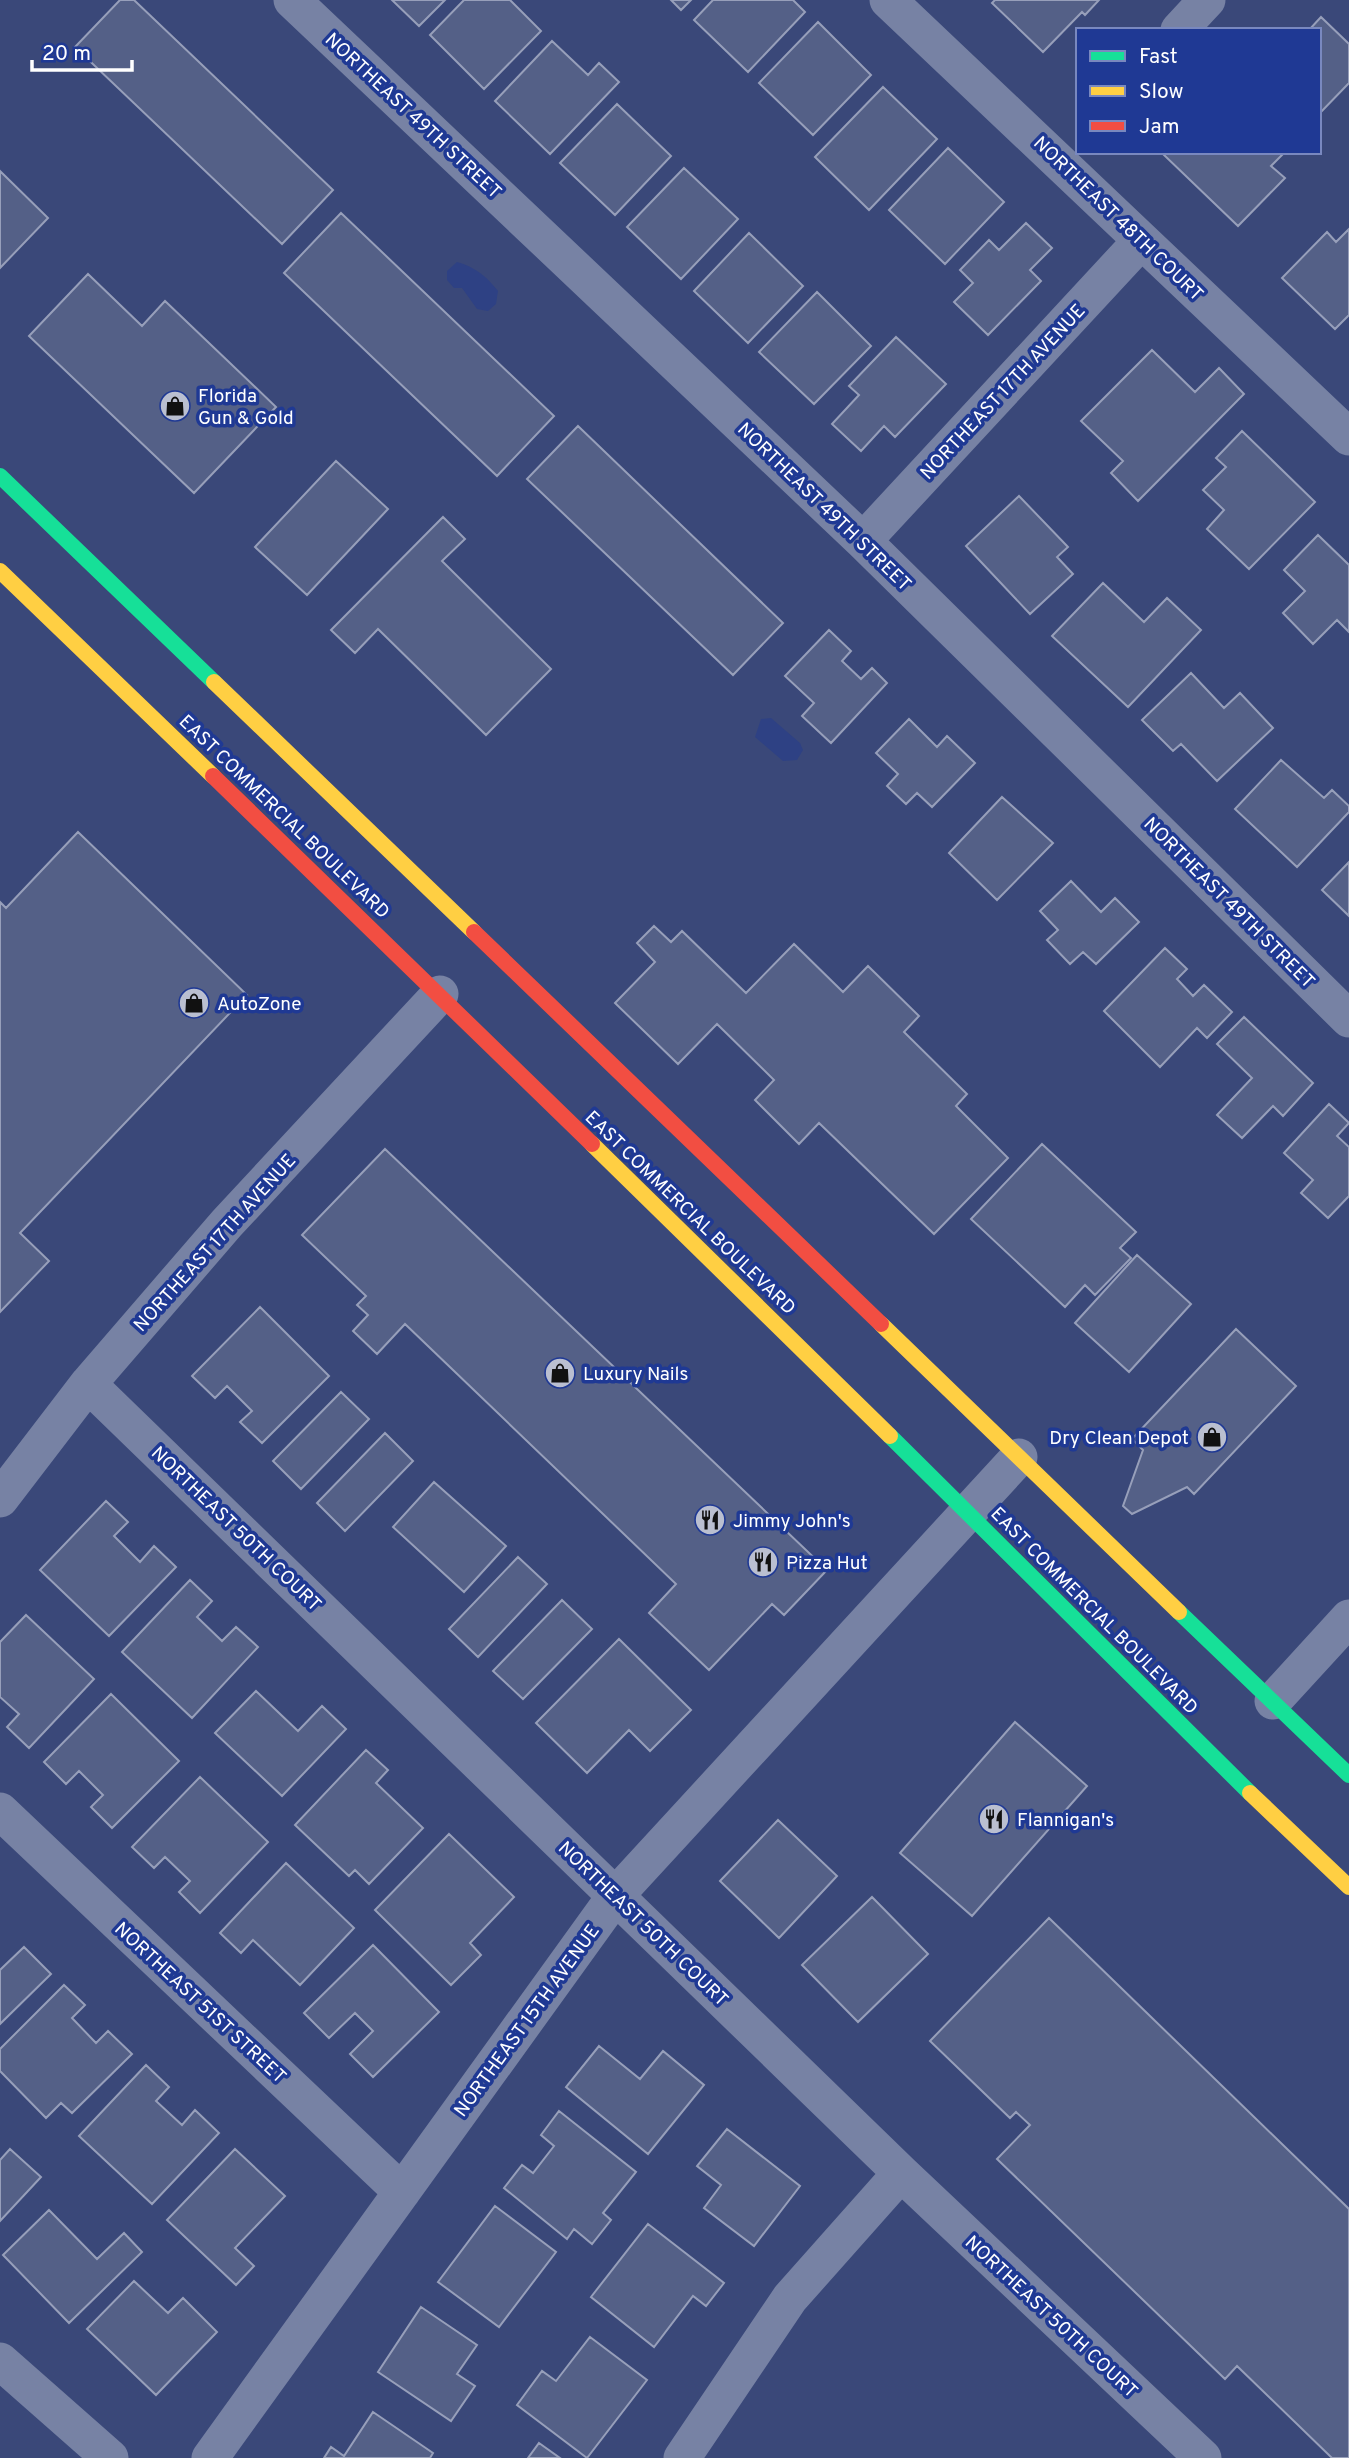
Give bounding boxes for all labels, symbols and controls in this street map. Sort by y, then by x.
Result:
scale bar [32,28,131,72]
street label: NORTHEAST 49TH STREET [319,28,506,205]
legend [1076,28,1321,154]
text: 20 m [42,41,91,68]
text: Fast [1139,44,1178,71]
text: Slow [1139,79,1184,106]
text: Jam [1139,114,1180,141]
street label: NORTHEAST 48TH COURT [1028,132,1208,307]
street label: NORTHEAST 17TH AVENUE [916,300,1091,485]
place label: Florida Gun & Gold [198,385,294,431]
shop icon: Florida Gun & Gold [158,389,192,423]
street label: NORTHEAST 49TH STREET [732,418,916,597]
street label: EAST COMMERCIAL BOULEVARD [173,710,394,925]
street label: NORTHEAST 49TH STREET [1138,813,1319,994]
shop icon: AutoZone [177,986,211,1020]
place label: AutoZone [217,993,301,1017]
street label: EAST COMMERCIAL BOULEVARD [579,1106,800,1321]
street label: NORTHEAST 17TH AVENUE [129,1149,302,1337]
shop icon: Luxury Nails [543,1356,577,1390]
place label: Luxury Nails [583,1363,689,1387]
shop icon: Dry Clean Depot [1195,1420,1229,1454]
place label: Dry Clean Depot [1049,1427,1189,1451]
street label: NORTHEAST 50TH COURT [145,1442,326,1617]
restaurant icon: Jimmy John's [693,1503,727,1537]
street label: EAST COMMERCIAL BOULEVARD [985,1503,1202,1720]
place label: Jimmy John's [733,1510,851,1534]
restaurant icon: Pizza Hut [746,1545,780,1579]
place label: Pizza Hut [786,1552,868,1576]
restaurant icon: Flannigan's [977,1802,1011,1836]
place label: Flannigan's [1017,1809,1114,1833]
street label: NORTHEAST 50TH COURT [552,1837,733,2012]
street label: NORTHEAST 51ST STREET [109,1917,291,2089]
street label: NORTHEAST 15TH AVENUE [450,1920,606,2122]
street label: NORTHEAST 50TH COURT [959,2231,1142,2404]

